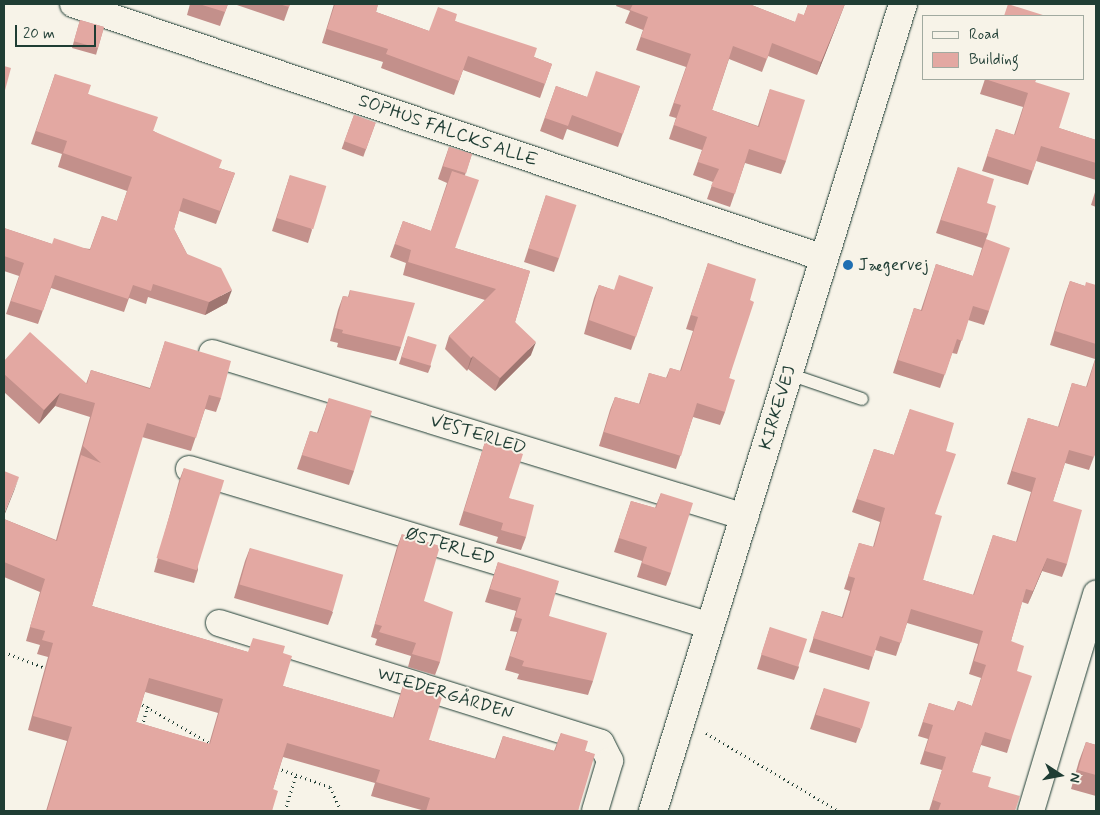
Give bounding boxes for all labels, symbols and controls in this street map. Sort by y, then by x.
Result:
scale bar [18,15,99,47]
legend [922,15,1085,80]
text: 20 m [23,24,55,44]
text: Road [969,25,999,45]
text: Building [969,50,1019,70]
street label: SOPHUS FALCKS ALLE [357,91,539,171]
place label: Jægervej [858,254,929,276]
marker: Jægervej [842,259,854,271]
street label: KIRKEVEJ [755,363,801,453]
street label: VESTERLED [427,410,529,460]
street label: ØSTERLED [403,523,497,571]
street label: WIEDERGÅRDEN [374,663,516,725]
north arrow [1035,750,1085,800]
text: N [1065,772,1084,784]

